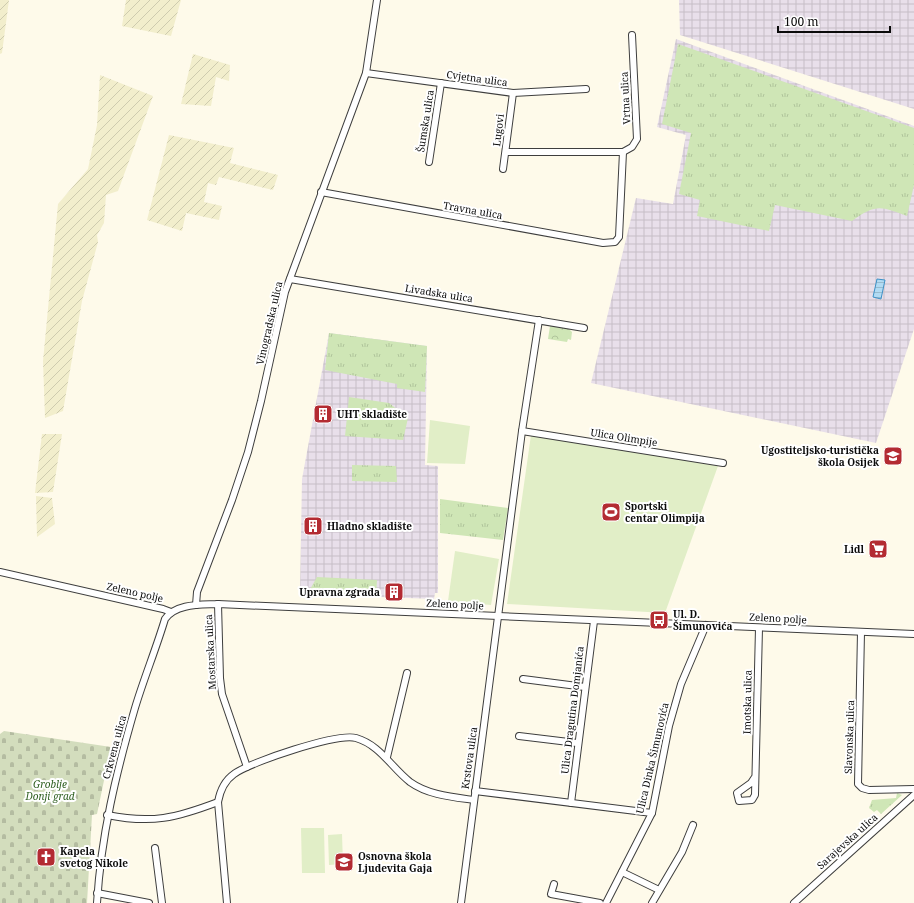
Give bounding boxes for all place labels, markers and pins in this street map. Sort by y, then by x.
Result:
building icon: UHT skladište [312,403,334,425]
place label: UHT skladište [337,407,407,421]
place label: Ugostiteljsko-turistička škola Osijek [761,443,880,469]
school or university icon: Ugostiteljsko-turistička škola Osijek [882,445,904,467]
place label: Sportski centar Olimpija [625,499,705,525]
sports icon: Sportski centar Olimpija [600,501,622,523]
building icon: Hladno skladište [302,515,324,537]
place label: Hladno skladište [327,519,412,533]
supermarket icon: Lidl [867,538,889,560]
place label: Lidl [844,542,864,556]
building icon: Upravna zgrada [383,581,405,603]
place label: Upravna zgrada [299,585,380,599]
place label: Ul. D. Šimunovića [673,607,733,633]
bus stop icon: Ul. D. Šimunovića [648,609,670,631]
place label: Kapela svetog Nikole [60,844,128,870]
church icon: Kapela svetog Nikole [35,846,57,868]
place label: Osnovna škola Ljudevita Gaja [358,849,432,875]
school or university icon: Osnovna škola Ljudevita Gaja [333,851,355,873]

